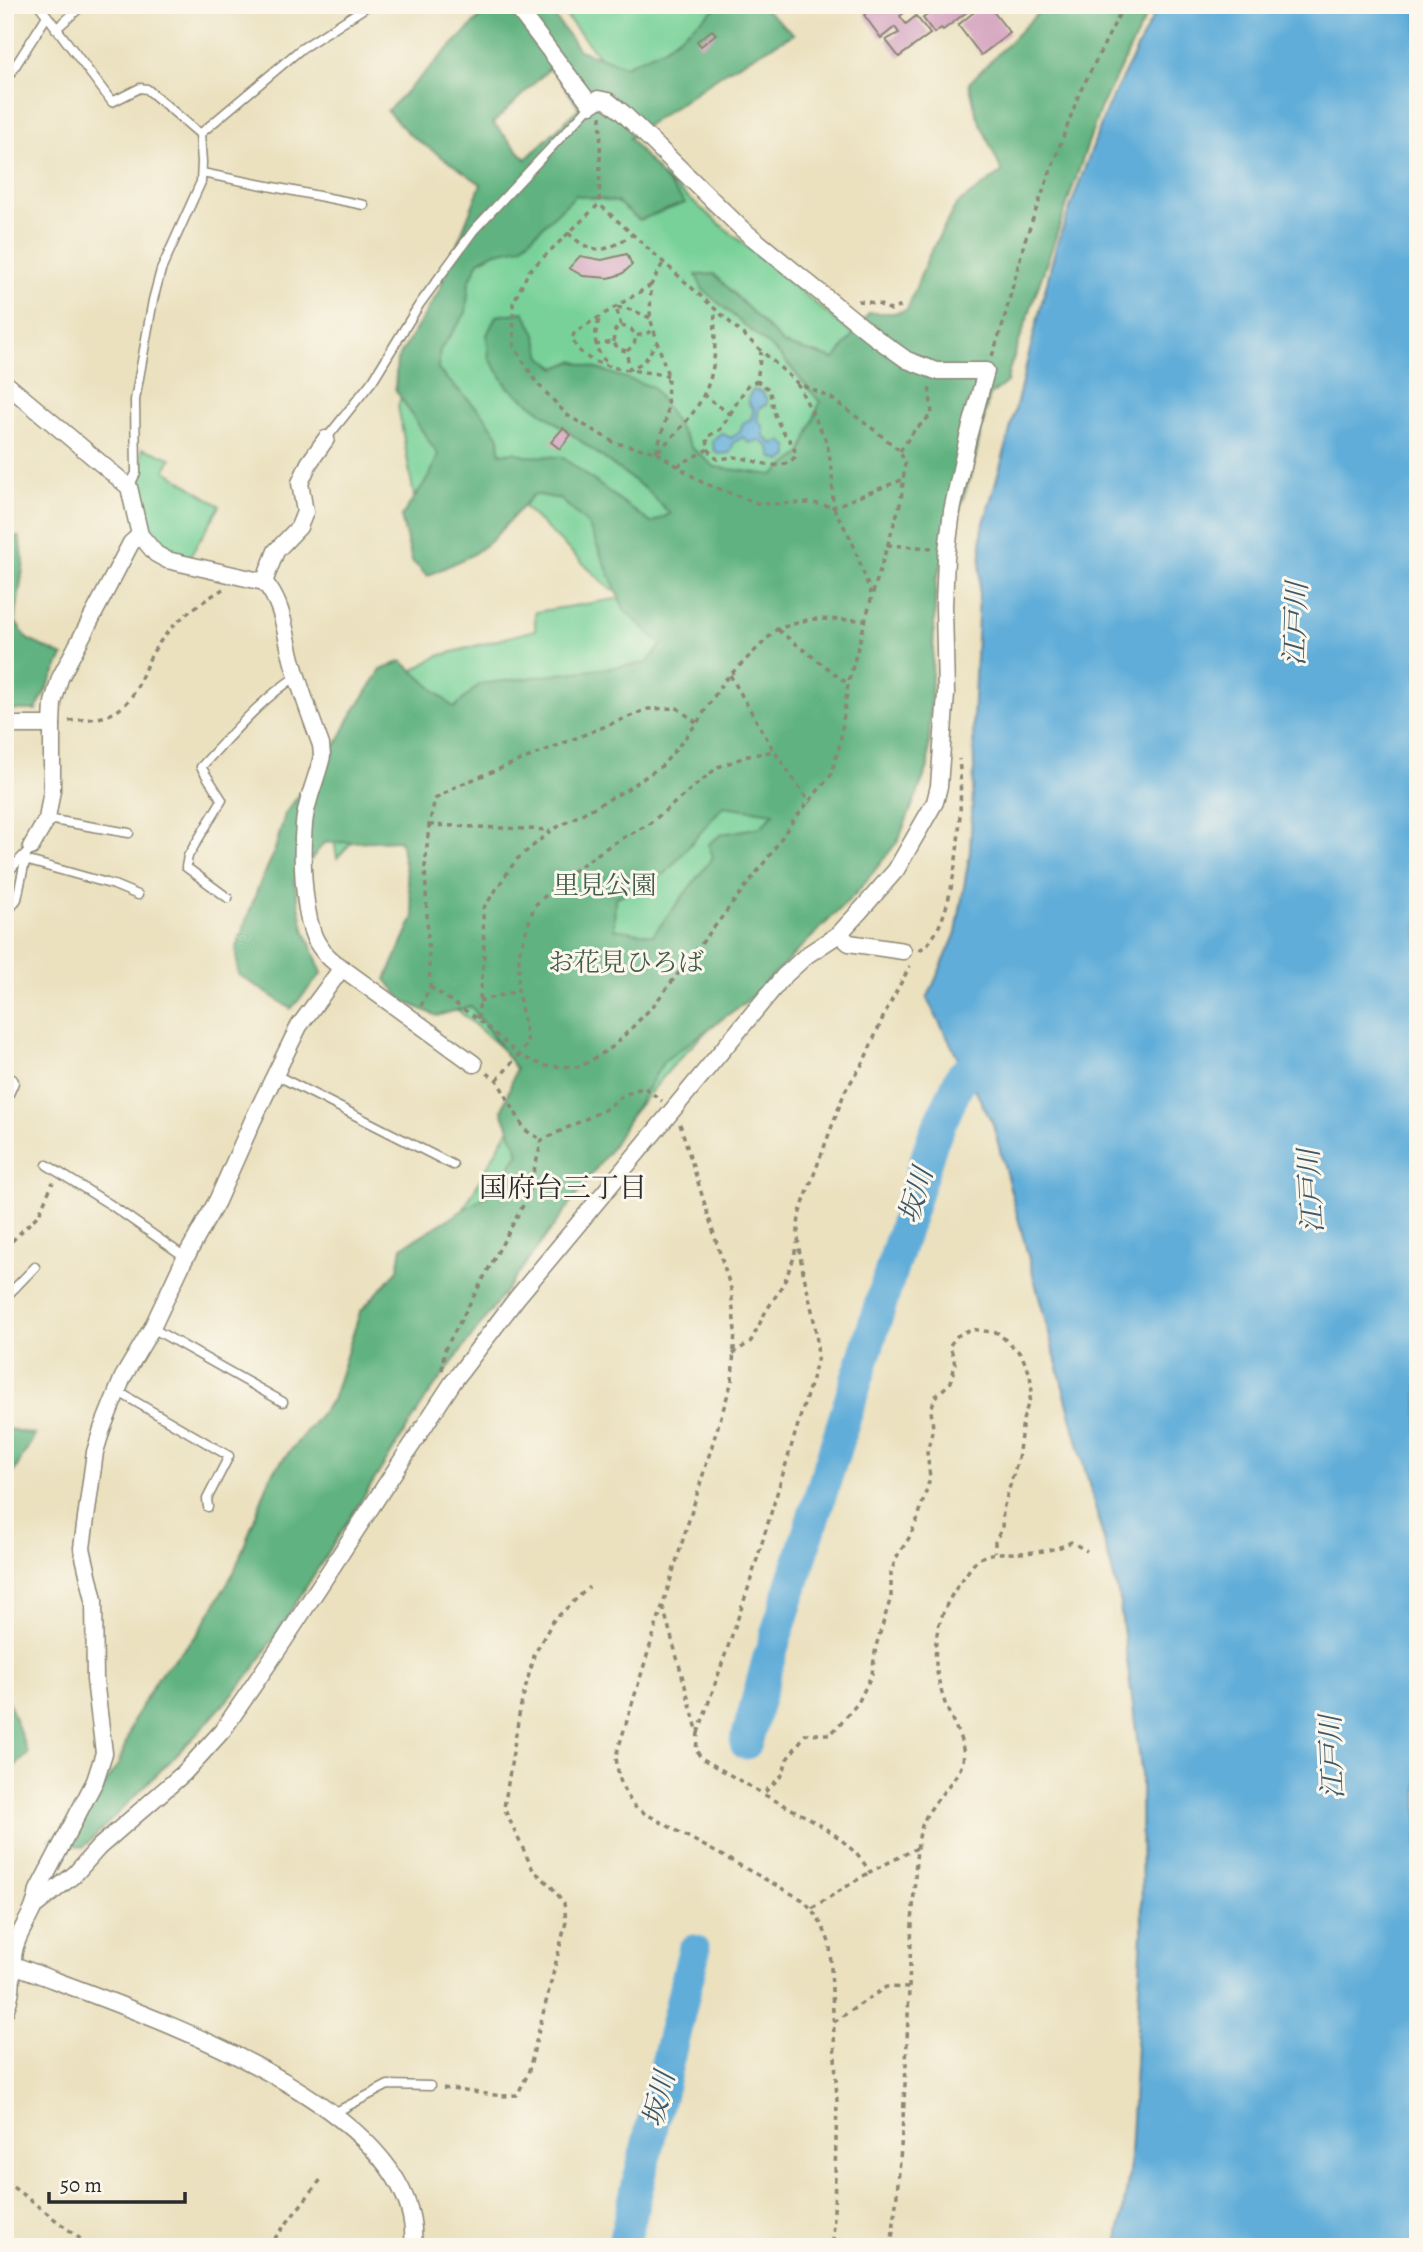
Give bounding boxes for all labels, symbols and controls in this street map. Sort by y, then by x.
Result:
water label: 江戸川 [1276,578,1317,667]
park label: 里見公園 [553,868,657,903]
park label: お花見ひろば [548,945,704,980]
water label: 江戸川 [1290,1145,1332,1234]
water label: 坂川 [890,1160,943,1228]
district label: 国府台三丁目 [479,1169,647,1207]
water label: 江戸川 [1311,1711,1352,1800]
water label: 坂川 [634,2065,685,2131]
scale bar [49,2161,186,2205]
text: 50 m [60,2171,102,2199]

